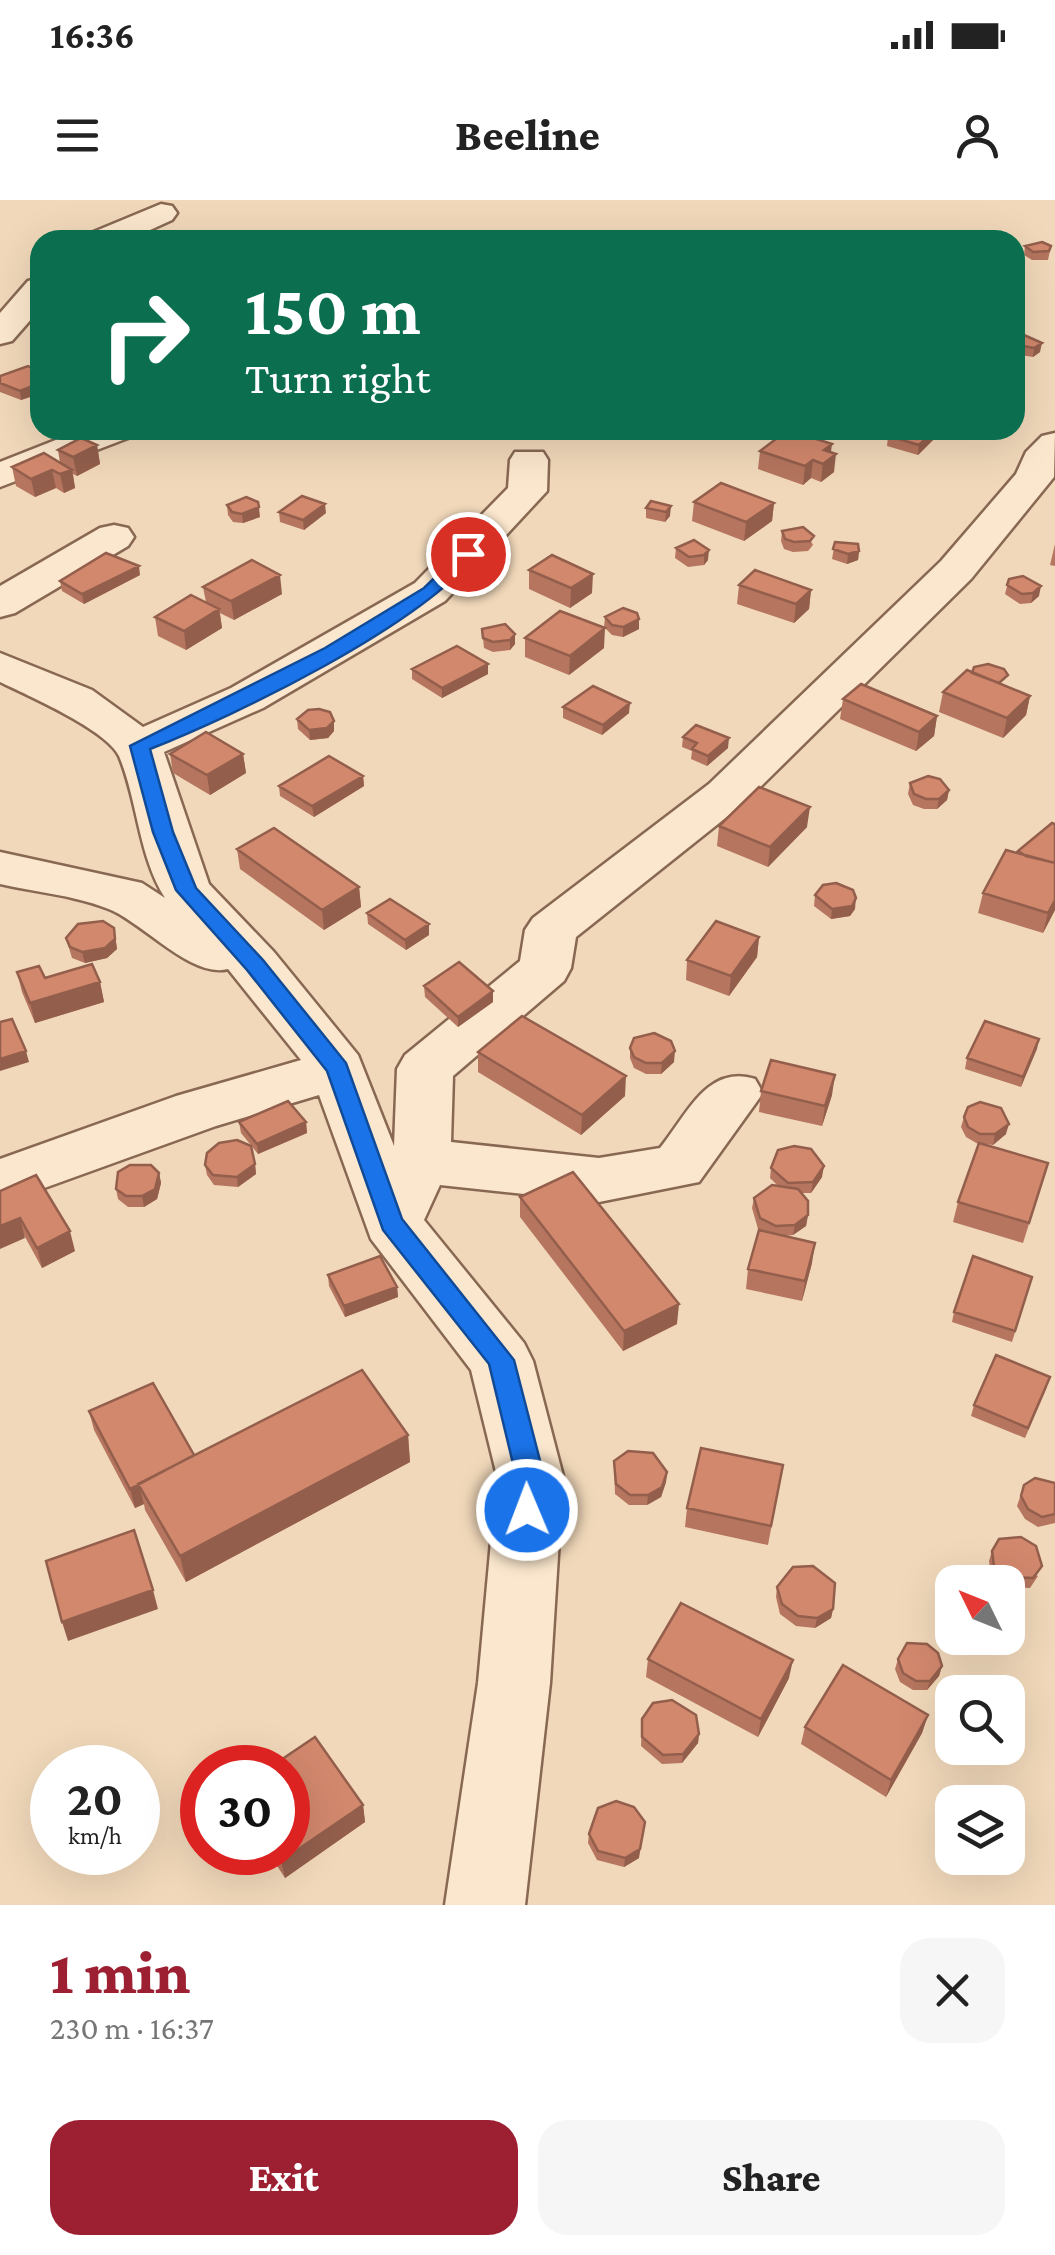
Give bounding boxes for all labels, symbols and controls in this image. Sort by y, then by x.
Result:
text: 16:36 [50,14,135,56]
icon: menu [50,108,105,163]
icon: person [950,108,1005,163]
text: Beeline [455,110,600,160]
icon: right [80,270,210,400]
text: 150 m [245,271,421,349]
text: Turn right [245,353,430,403]
pin [426,512,511,597]
icon: arrive [441,527,496,582]
position arrow [475,1458,579,1562]
north arrow [935,1565,1025,1655]
map controls [935,1565,1025,1875]
button: search [935,1675,1025,1765]
speed limit sign: 30 [180,1745,310,1875]
text: 20 [67,1770,123,1826]
button: layers [935,1785,1025,1875]
text: km/h [68,1822,122,1849]
button: close [900,1938,1005,2043]
text: 1 min [50,1939,190,2006]
text: 230 m · 16:37 [50,2010,214,2046]
button: Exit [50,2120,518,2235]
button: Share [538,2120,1005,2235]

